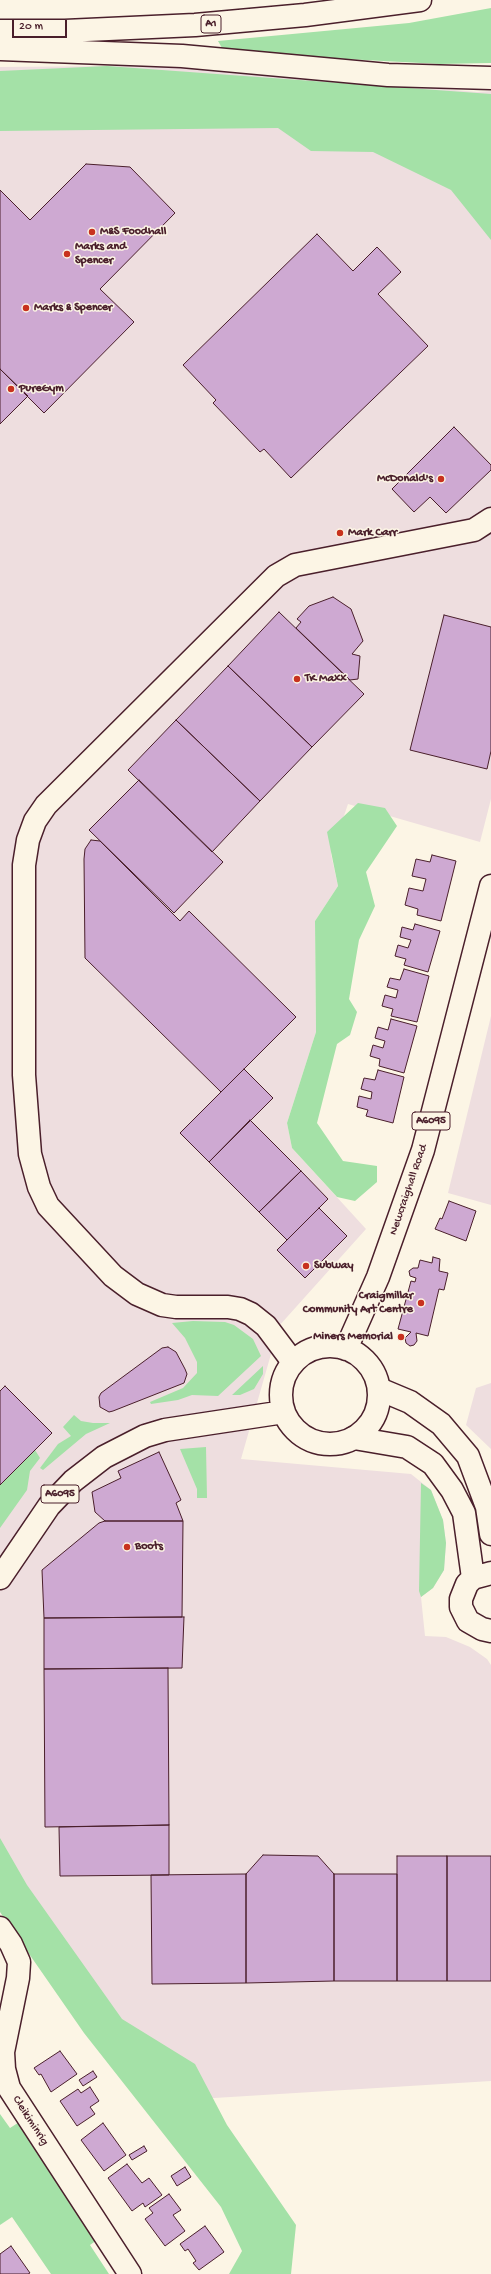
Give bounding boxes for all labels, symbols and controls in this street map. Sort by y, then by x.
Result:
scale bar [14,12,69,38]
road number: A1 [201,15,221,33]
text: 20 m [19,20,43,34]
place label: M&S Foodhall [100,225,166,239]
marker: M&S Foodhall [87,227,97,237]
place label: Marks and Spencer [75,240,126,268]
marker: Marks and Spencer [62,249,72,259]
place label: Marks & Spencer [34,301,112,315]
marker: Marks & Spencer [21,303,31,313]
place label: PureGym [19,382,64,396]
marker: PureGym [6,384,16,394]
place label: McDonald's [377,472,433,486]
marker: McDonald's [436,474,446,484]
place label: Mark Carr [348,526,397,540]
marker: Mark Carr [335,528,345,538]
place label: TK Maxx [305,672,347,686]
marker: TK Maxx [292,674,302,684]
road number: A6095 [412,1112,450,1130]
street label: Newcraighall Road [387,1143,431,1237]
place label: Subway [314,1259,353,1273]
marker: Subway [301,1261,311,1271]
place label: Craigmillar Community Art Centre [303,1289,413,1317]
marker: Craigmillar Community Art Centre [416,1298,426,1308]
place label: Miners Memorial [313,1330,393,1344]
marker: Miners Memorial [396,1332,406,1342]
road number: A6095 [41,1485,79,1503]
place label: Boots [135,1540,163,1554]
marker: Boots [122,1542,132,1552]
street label: Cleikiminrig [9,2093,51,2149]

